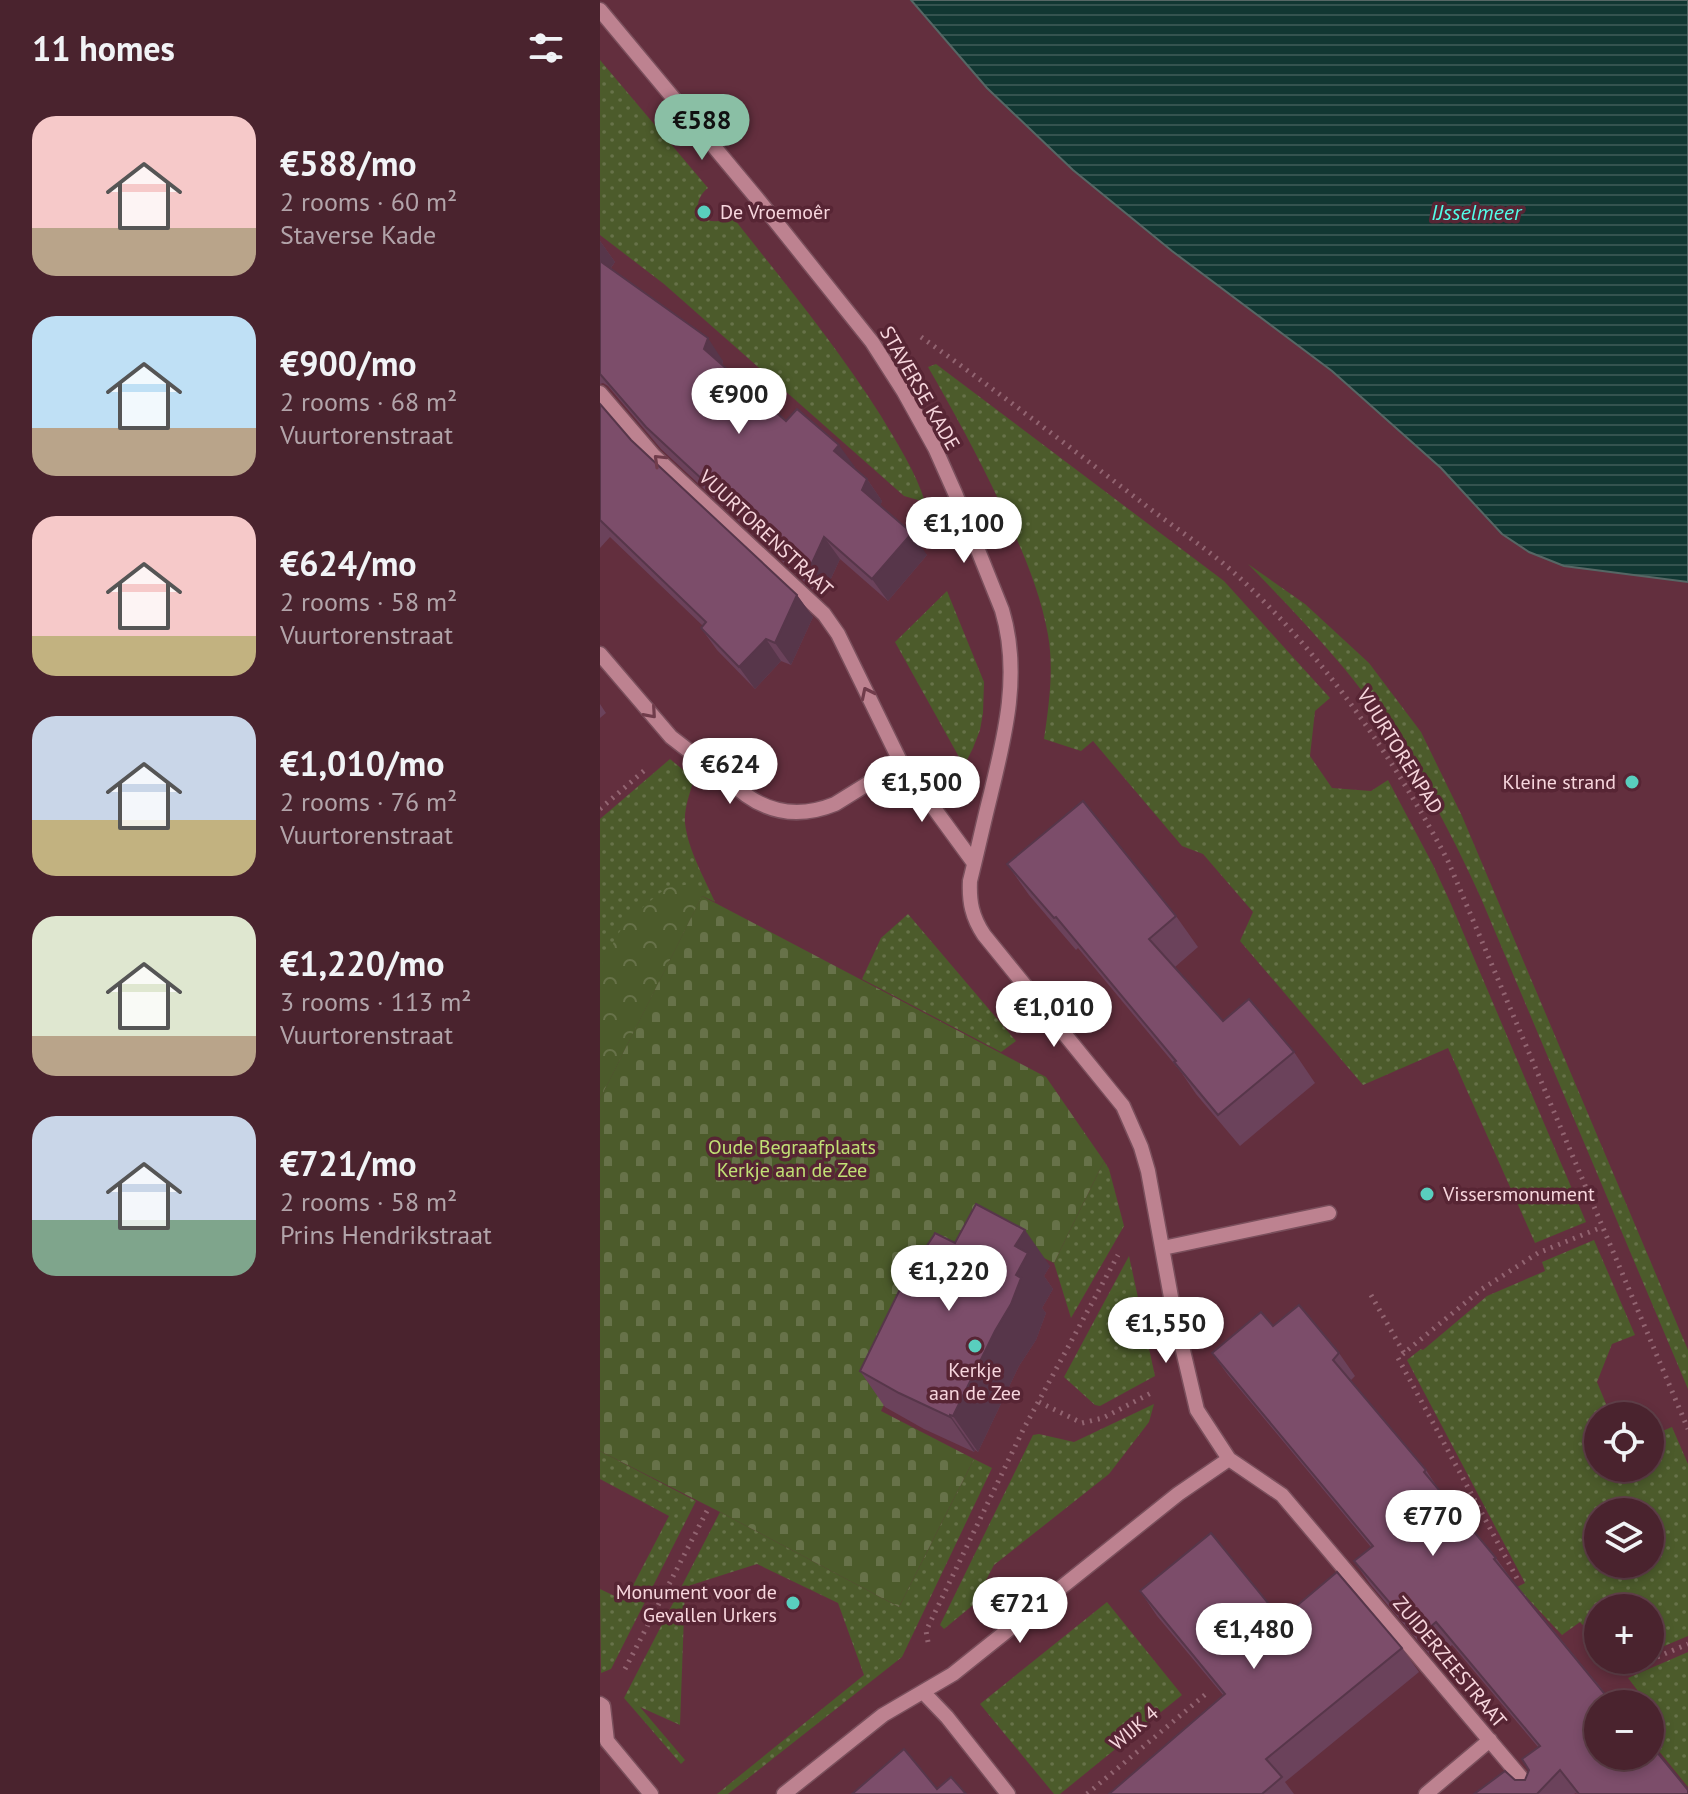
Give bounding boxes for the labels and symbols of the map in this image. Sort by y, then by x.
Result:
pin: €588 [655,94,749,162]
water label: IJsselmeer [1431,198,1523,226]
place label: De Vroemoêr [720,199,830,225]
marker: De Vroemoêr [695,203,713,221]
street label: STAVERSE KADE [874,321,966,455]
pin: €900 [692,368,786,436]
one-way arrow [654,455,668,470]
street label: VUURTORENSTRAAT [693,463,839,602]
pin: €1,100 [899,497,1029,565]
street label: VUURTORENPAD [1351,683,1449,818]
one-way arrow [861,687,877,702]
one-way arrow [641,704,656,719]
pin: €624 [683,738,777,806]
pin: €1,500 [857,756,987,824]
place label: Kleine strand [1502,769,1616,795]
marker: Kleine strand [1623,773,1641,791]
pin: €1,010 [989,981,1119,1049]
park label: Oude Begraafplaats Kerkje aan de Zee [708,1134,876,1183]
place label: Vissersmonument [1442,1181,1595,1207]
marker: Vissersmonument [1418,1185,1436,1203]
pin: €1,220 [884,1245,1014,1313]
pin: €1,550 [1101,1297,1231,1365]
marker: Kerkje aan de Zee [966,1337,984,1355]
place label: Kerkje aan de Zee [929,1357,1021,1406]
pin: €770 [1386,1490,1480,1558]
pin: €721 [973,1577,1067,1645]
place label: Monument voor de Gevallen Urkers [616,1579,777,1628]
street label: ZUIDERZEESTRAAT [1387,1591,1513,1733]
marker: Monument voor de Gevallen Urkers [784,1594,802,1612]
pin: €1,480 [1189,1603,1319,1671]
street label: WIJK 4 [1104,1700,1164,1756]

